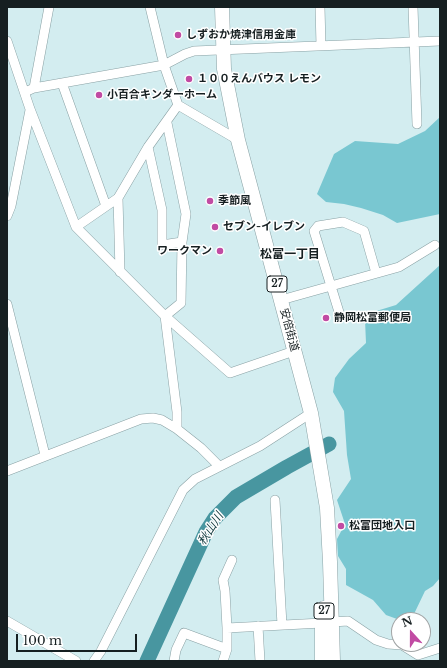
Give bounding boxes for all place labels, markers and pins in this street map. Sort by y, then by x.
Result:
place label: しずおか焼津信用金庫 [186,28,296,42]
marker: しずおか焼津信用金庫 [173,30,183,40]
place label: １００えんバウス レモン [197,72,321,86]
marker: １００えんバウス レモン [184,74,194,84]
place label: 小百合キンダーホーム [107,88,217,102]
marker: 小百合キンダーホーム [94,90,104,100]
place label: 季節風 [218,194,251,208]
marker: 季節風 [205,196,215,206]
place label: セブン-イレブン [223,220,305,234]
marker: セブン-イレブン [210,222,220,232]
place label: ワークマン [157,244,212,258]
marker: ワークマン [215,246,225,256]
place label: 静岡松富郵便局 [334,311,411,325]
marker: 静岡松富郵便局 [321,313,331,323]
place label: 松富団地入口 [349,519,415,533]
marker: 松富団地入口 [336,521,346,531]

